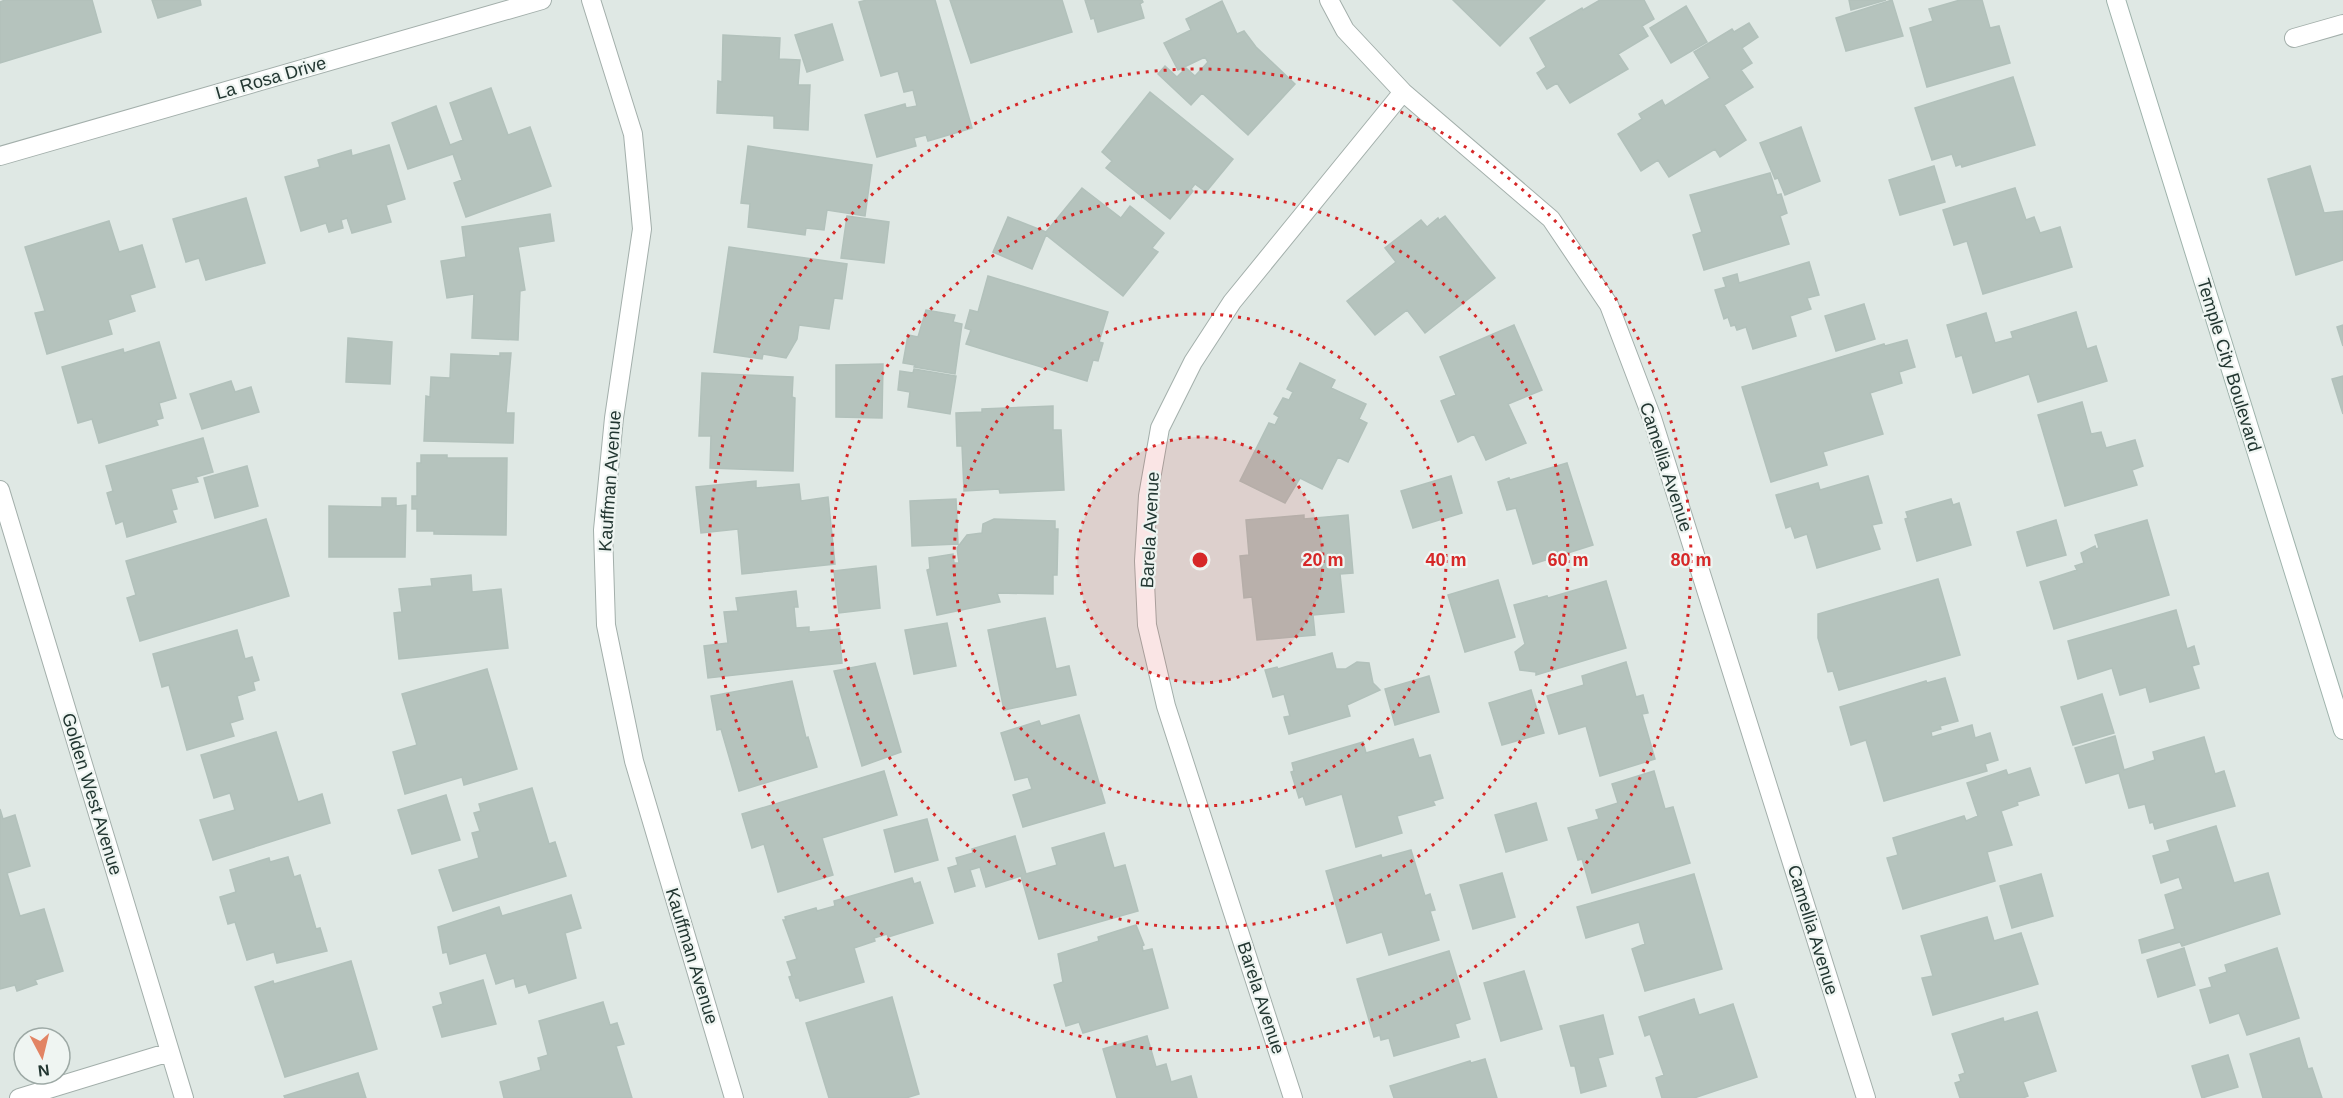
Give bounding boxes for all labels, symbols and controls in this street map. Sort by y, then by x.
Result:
street label: La Rosa Drive [213,53,329,103]
street label: Temple City Boulevard [2193,276,2265,454]
street label: Camellia Avenue [1636,400,1696,534]
street label: Kauffman Avenue [595,410,625,552]
street label: Barela Avenue [1137,471,1163,589]
centre of rings [1190,550,1210,570]
text: 20 m [1302,550,1344,570]
text: 40 m [1425,550,1467,570]
text: 60 m [1547,550,1589,570]
text: 80 m [1670,550,1712,570]
street label: Golden West Avenue [58,711,126,877]
street label: Camellia Avenue [1784,863,1842,997]
street label: Kauffman Avenue [662,885,722,1027]
street label: Barela Avenue [1233,939,1289,1057]
north arrow [12,1026,72,1086]
text: N [37,1061,51,1080]

